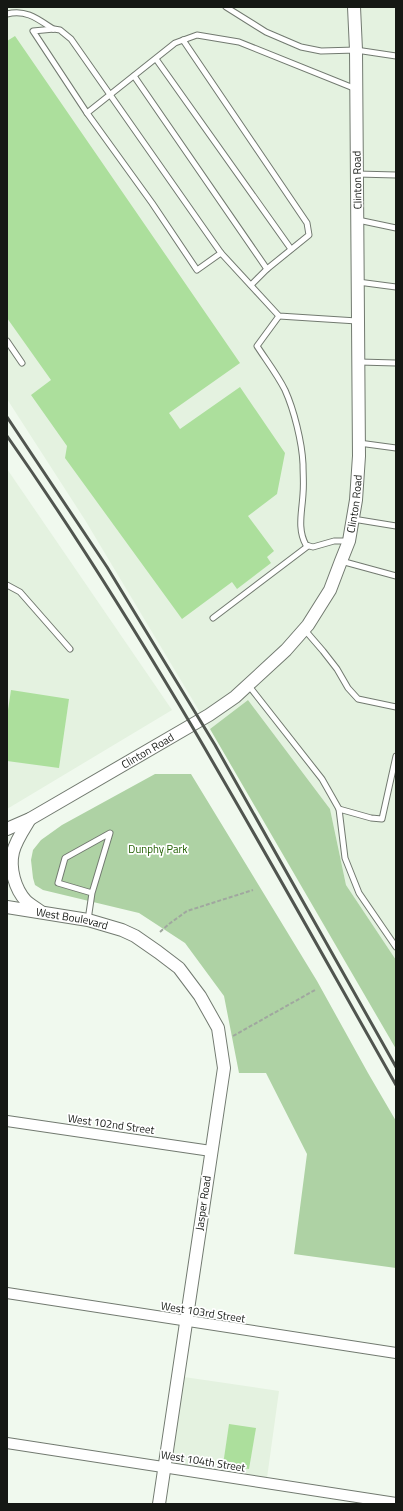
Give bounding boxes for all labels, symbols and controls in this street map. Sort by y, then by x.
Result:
street label: Clinton Road [348,150,366,209]
street label: Clinton Road [343,474,366,534]
street label: Clinton Road [118,729,177,772]
park label: Dunphy Park [128,841,188,857]
street label: West Boulevard [35,904,110,934]
street label: West 102nd Street [67,1110,156,1138]
street label: Jasper Road [191,1174,215,1231]
street label: West 103rd Street [160,1297,246,1327]
street label: West 104th Street [160,1446,247,1476]

